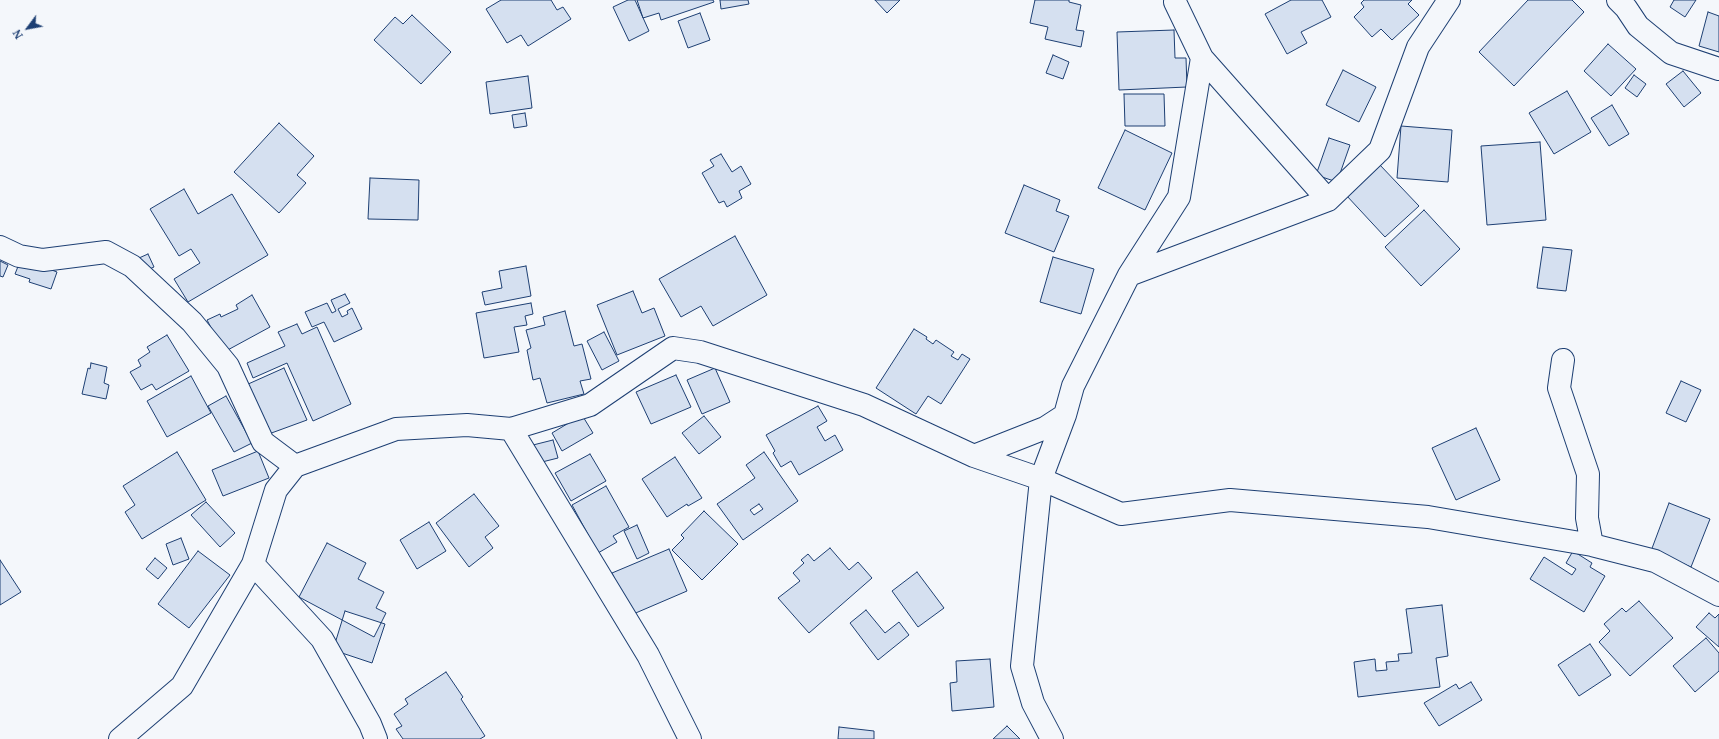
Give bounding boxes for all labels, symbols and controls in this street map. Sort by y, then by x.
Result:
north arrow [8,8,48,48]
text: N [9,27,26,42]

